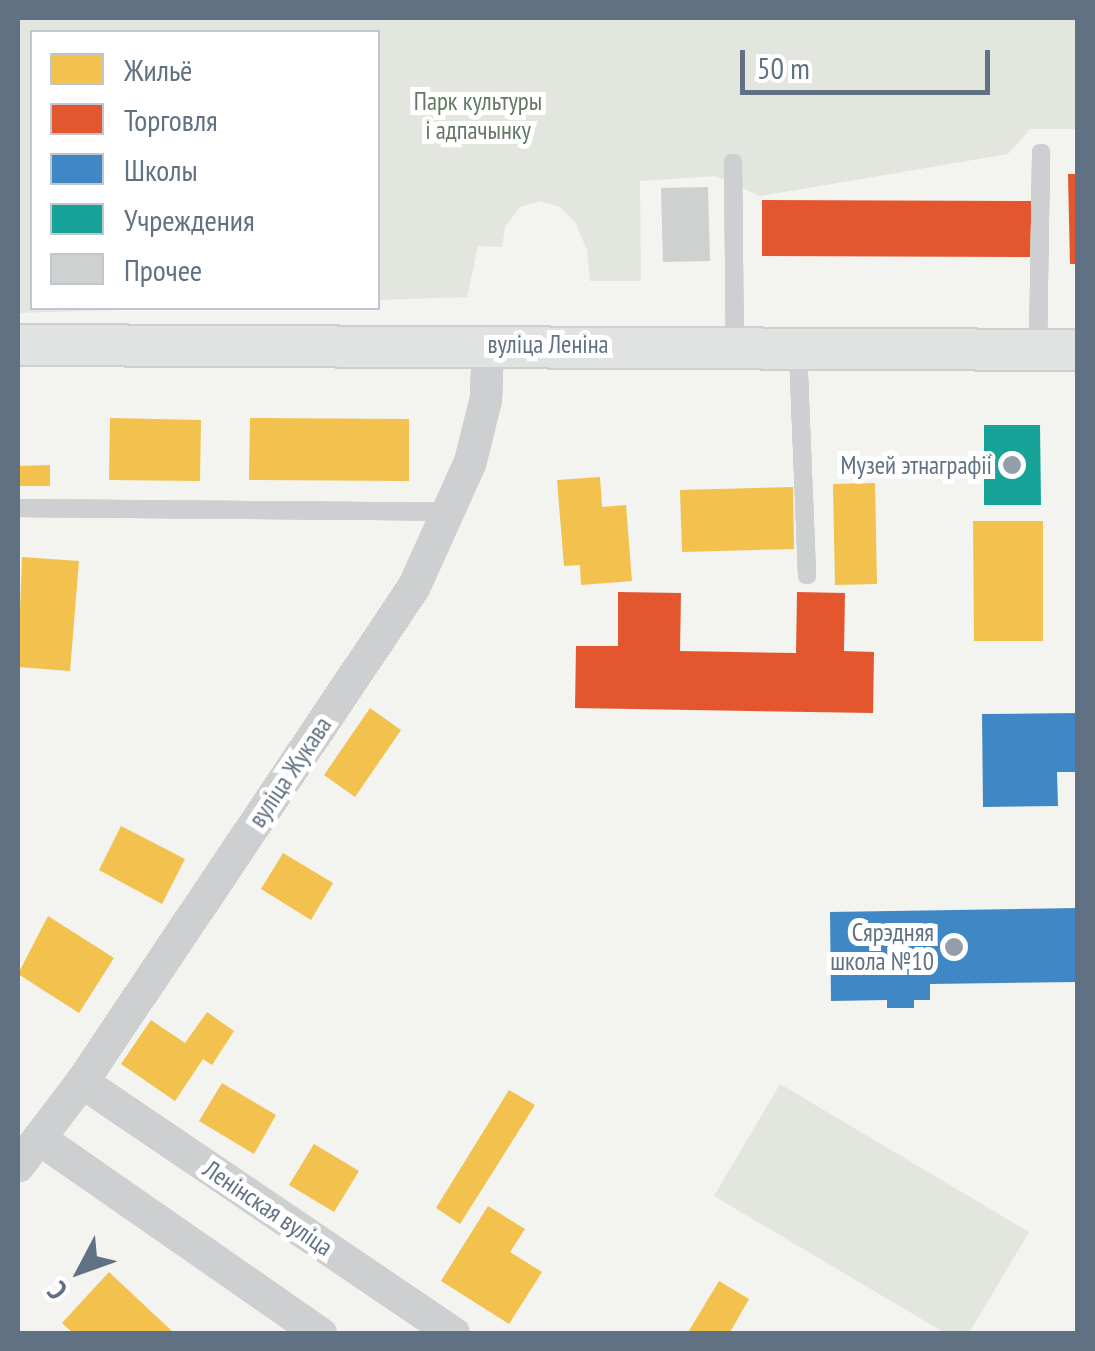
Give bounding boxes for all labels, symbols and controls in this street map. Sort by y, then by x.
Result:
legend [30,30,380,310]
scale bar [745,30,995,92]
text: 50 m [757,48,810,87]
text: Жильё [124,50,192,89]
park label: Парк культуры і адпачынку [414,87,542,146]
text: Торговля [124,100,218,139]
text: Школы [124,150,198,189]
text: Учреждения [124,200,255,239]
text: Прочее [124,250,202,289]
street label: вуліца Леніна [487,329,609,359]
place label: Музей этнаграфіі [841,450,992,480]
marker: Музей этнаграфіі [1001,454,1023,476]
street label: вуліца Жукава [242,711,338,833]
place label: Сярэдняя школа №10 [830,918,934,977]
marker: Сярэдняя школа №10 [943,936,965,958]
street label: Ленінская вуліца [198,1154,338,1262]
north arrow [30,1221,130,1321]
text: С [39,1274,75,1308]

